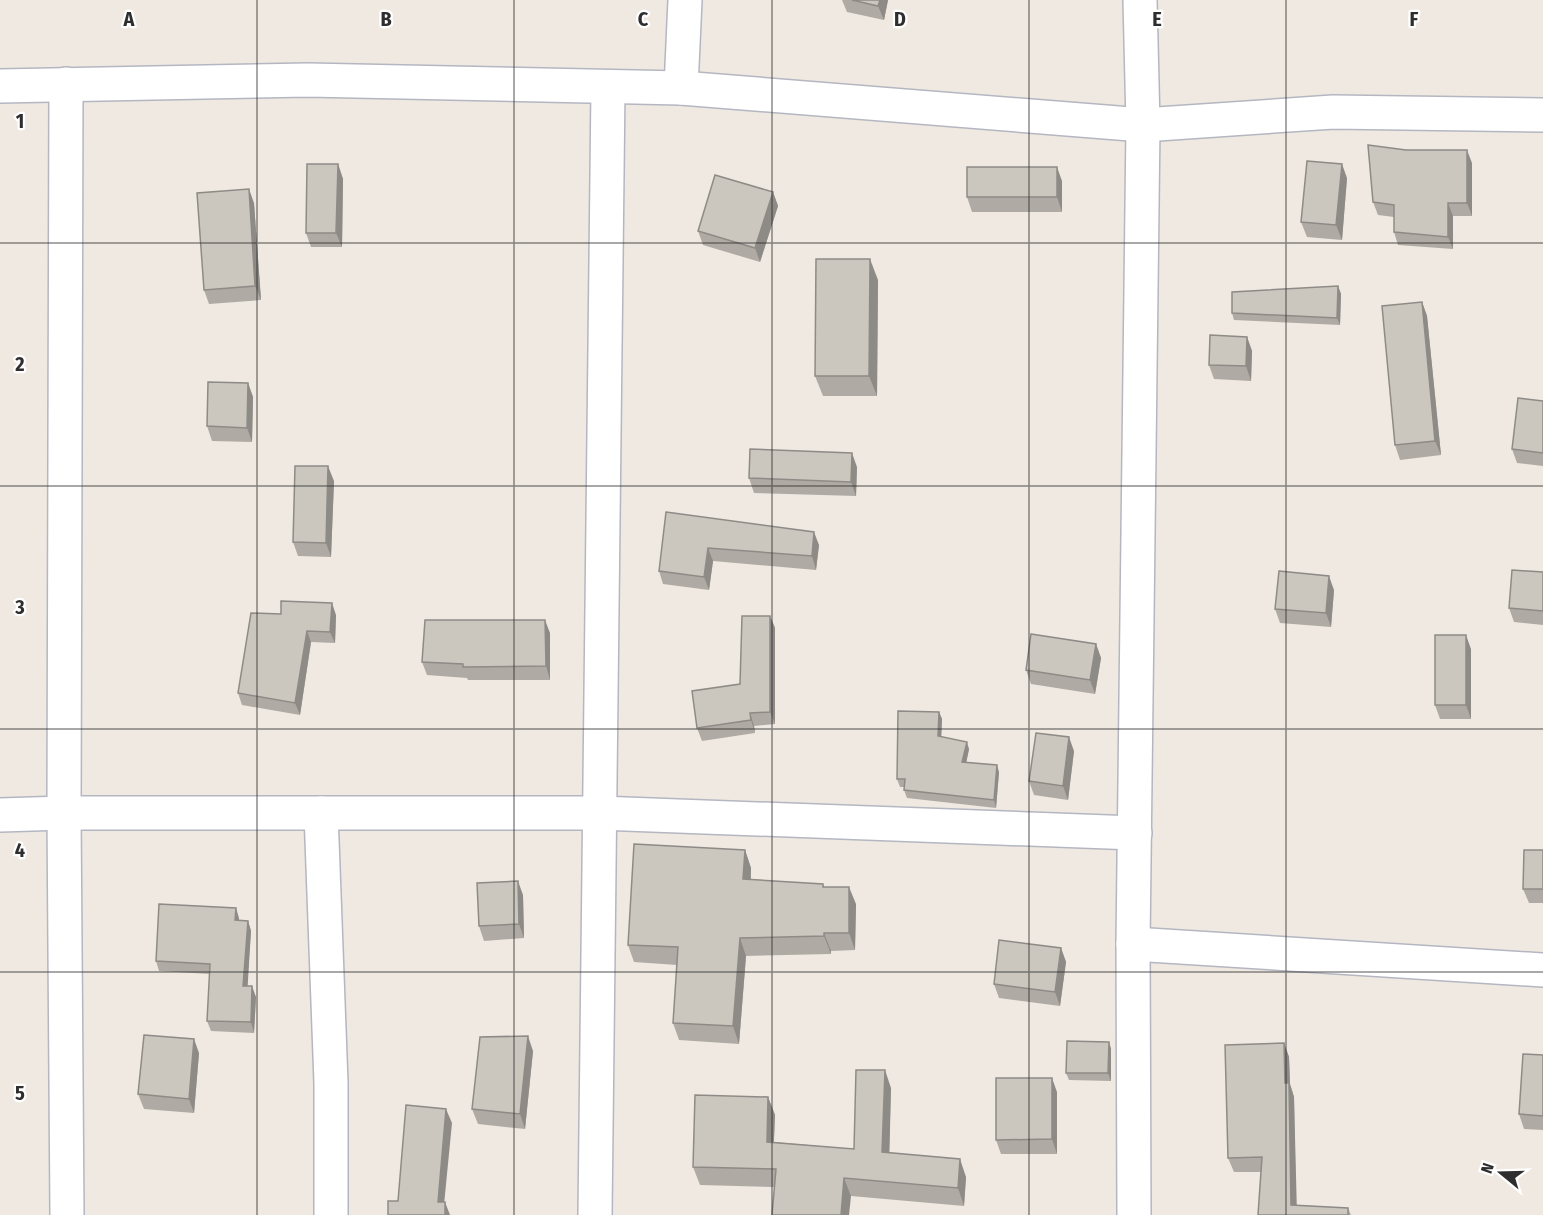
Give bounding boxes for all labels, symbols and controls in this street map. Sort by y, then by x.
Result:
text: A [123,7,136,31]
text: B [380,7,392,31]
text: C [638,7,649,31]
text: D [894,7,906,31]
text: E [1152,7,1162,31]
text: F [1410,7,1419,31]
text: 1 [16,109,24,133]
text: 2 [14,352,25,376]
text: 3 [14,595,25,619]
text: 4 [15,838,25,862]
text: 5 [15,1081,25,1105]
north arrow [1471,1143,1531,1203]
text: N [1477,1161,1498,1176]

